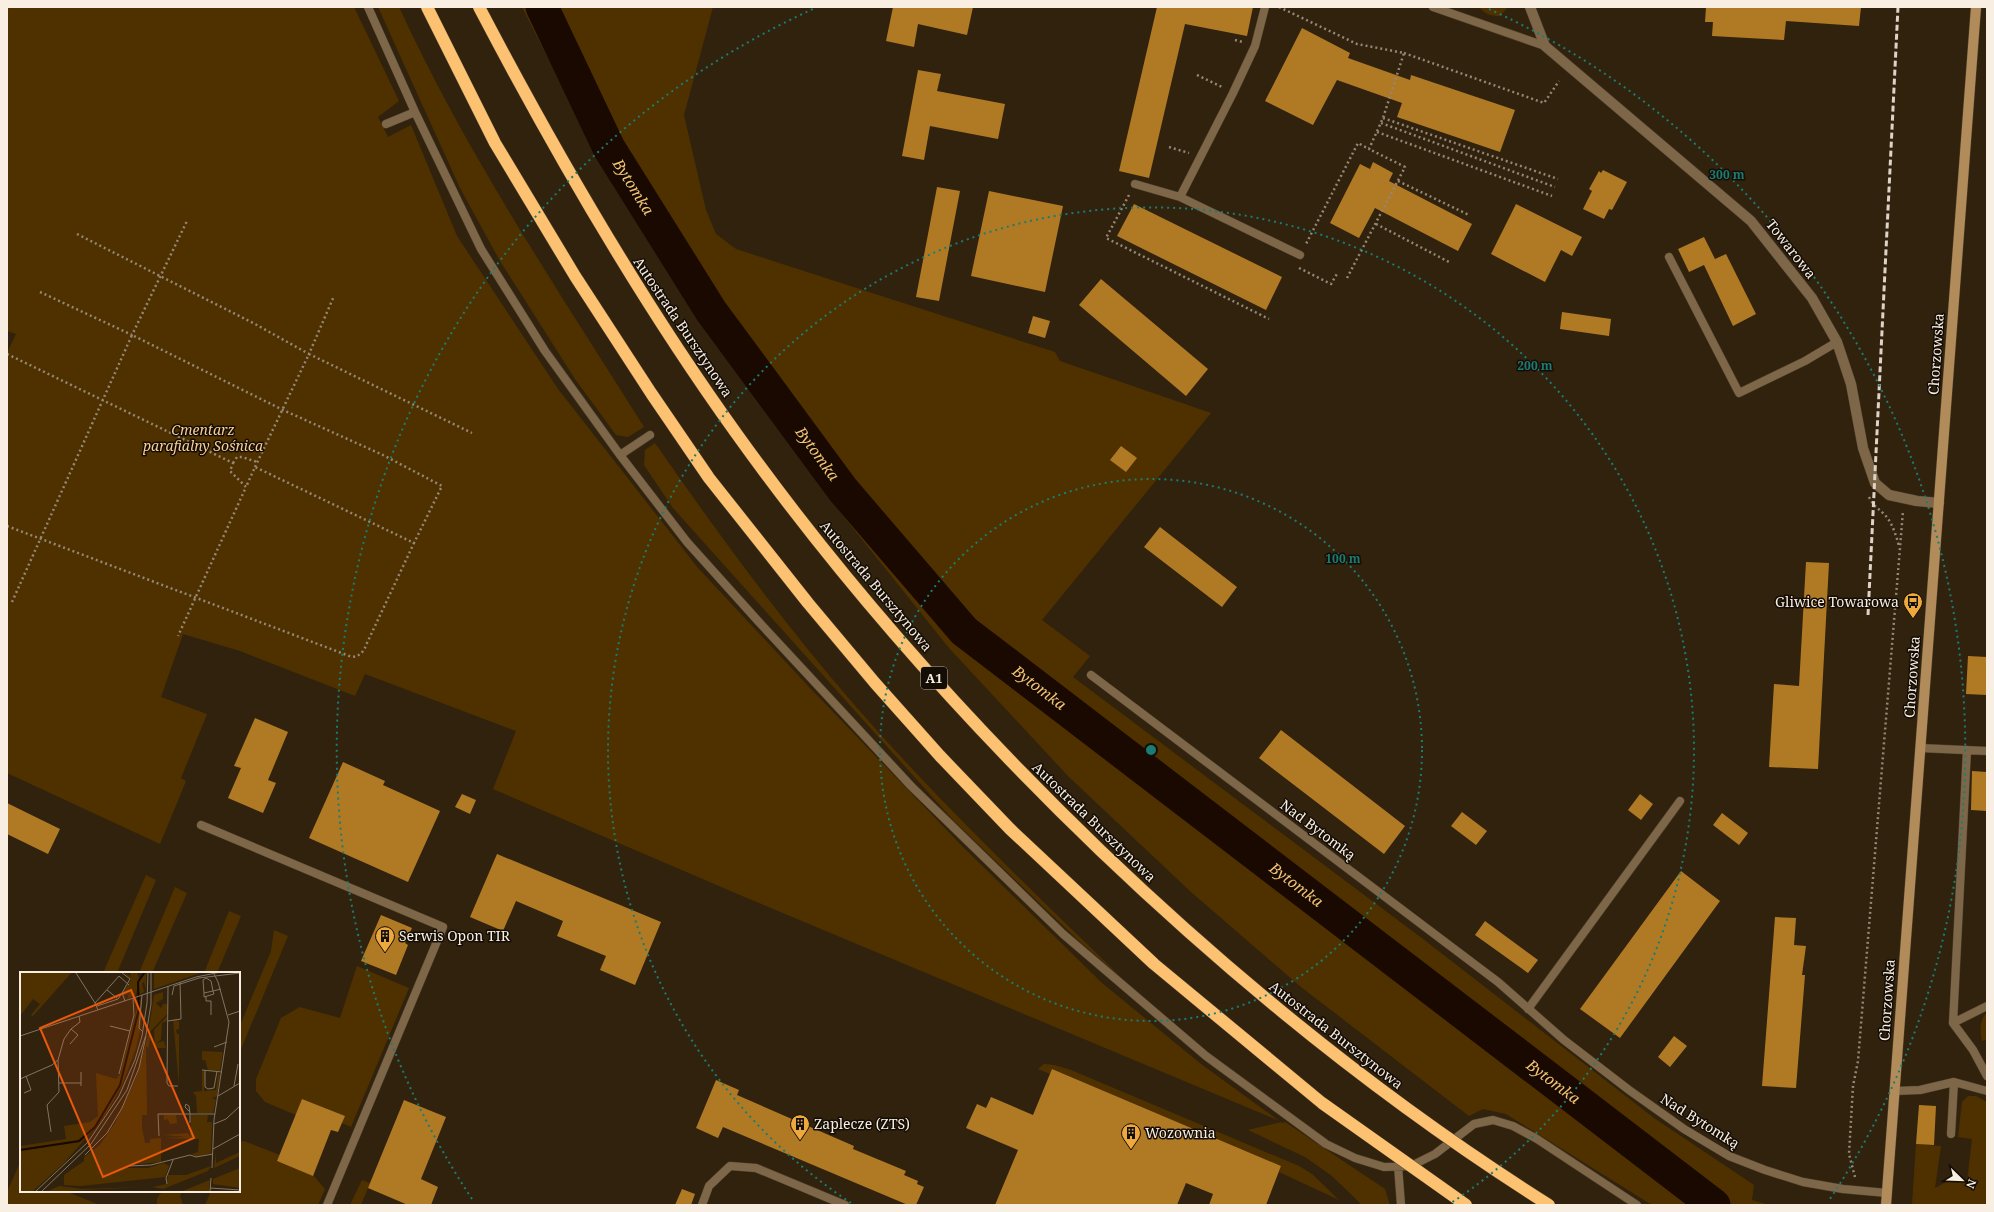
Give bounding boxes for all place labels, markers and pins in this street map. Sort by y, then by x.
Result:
bus stop icon: Gliwice Towarowa [1902,591,1924,619]
place label: Gliwice Towarowa [1775,592,1899,611]
centre of rings [1144,743,1158,757]
building icon: Serwis Opon TIR [374,925,396,953]
place label: Serwis Opon TIR [399,926,511,945]
building icon: Zaplecze (ZTS) [789,1113,811,1141]
place label: Zaplecze (ZTS) [814,1114,910,1133]
building icon: Wozownia [1120,1122,1142,1150]
place label: Wozownia [1145,1123,1216,1142]

